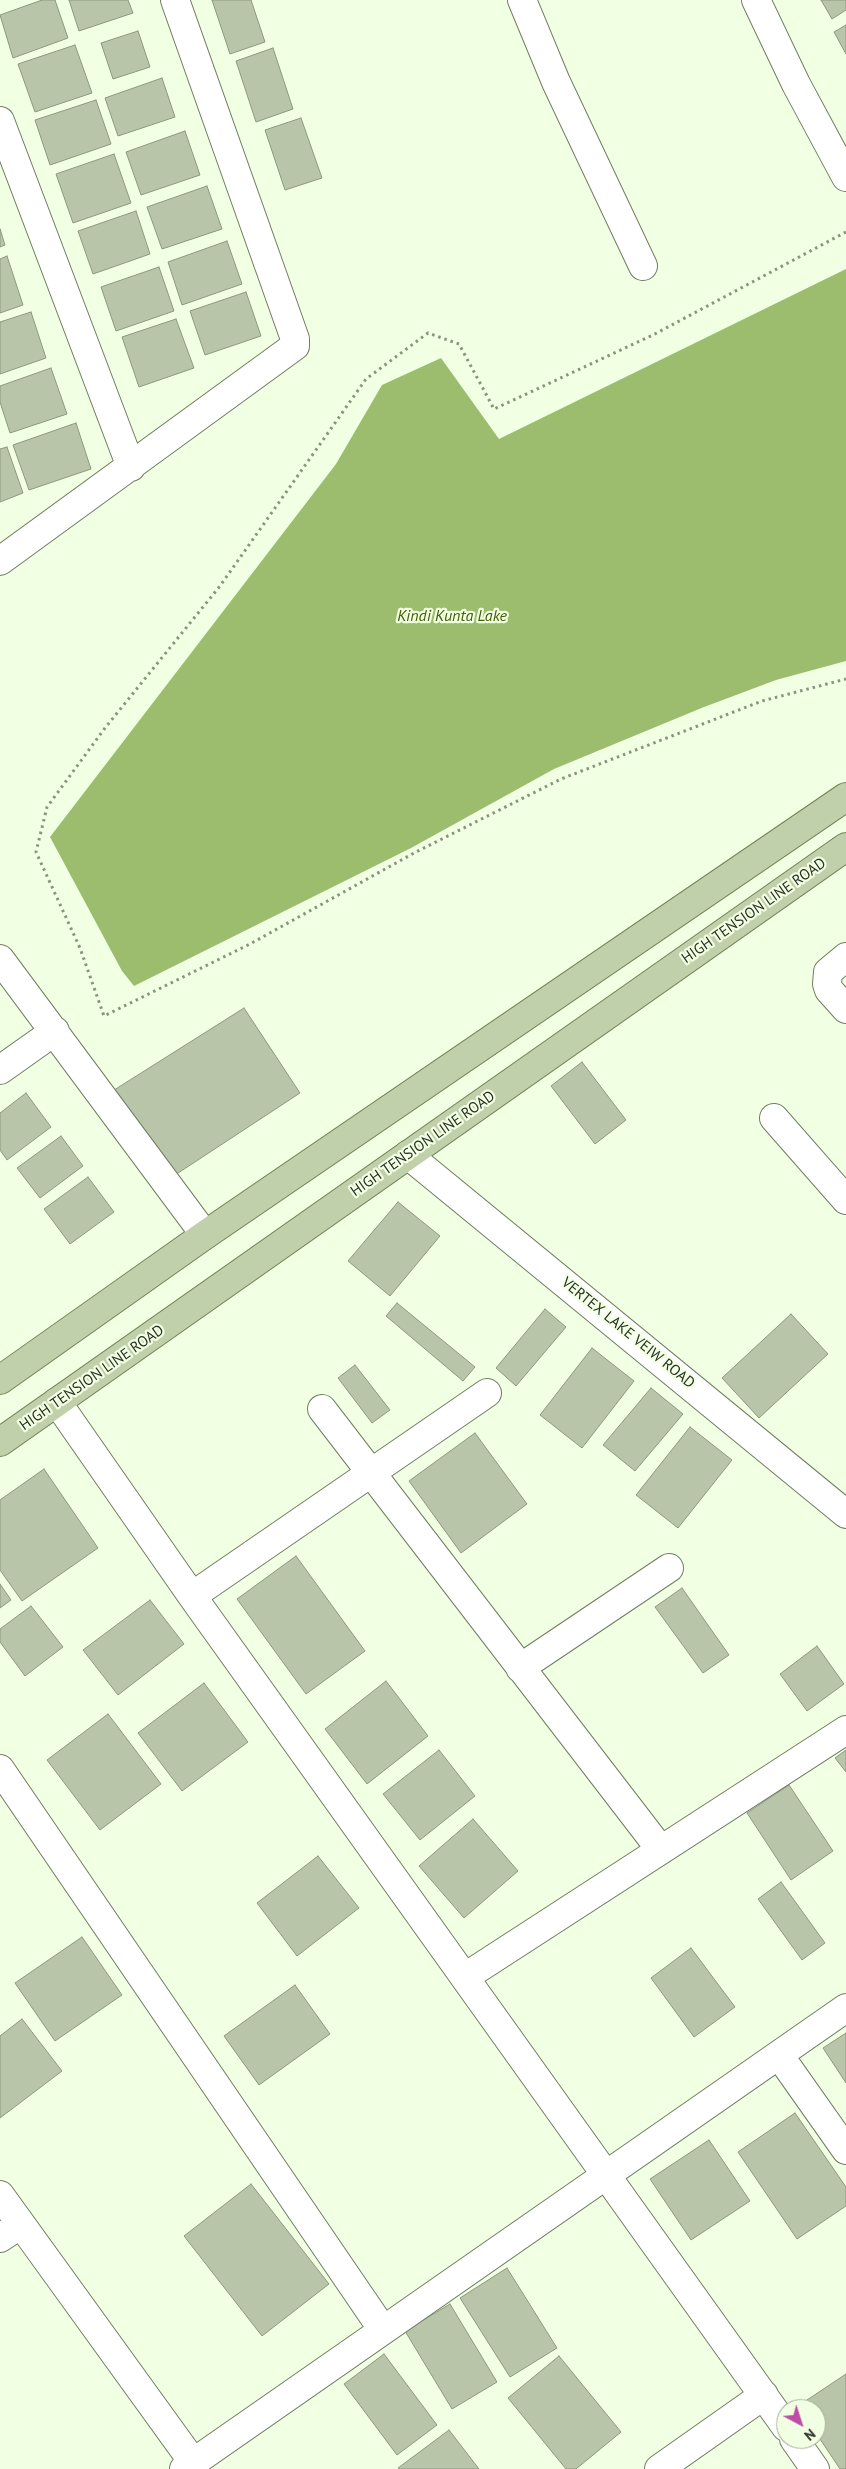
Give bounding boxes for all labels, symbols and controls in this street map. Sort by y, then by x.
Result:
water label: Kindi Kunta Lake [397,606,507,626]
street label: HIGH TENSION LINE ROAD [678,854,830,968]
street label: HIGH TENSION LINE ROAD [347,1087,499,1201]
street label: VERTEX LAKE VEIW ROAD [558,1274,698,1392]
street label: HIGH TENSION LINE ROAD [16,1321,168,1435]
north arrow [776,2399,826,2449]
text: N [801,2425,819,2445]

